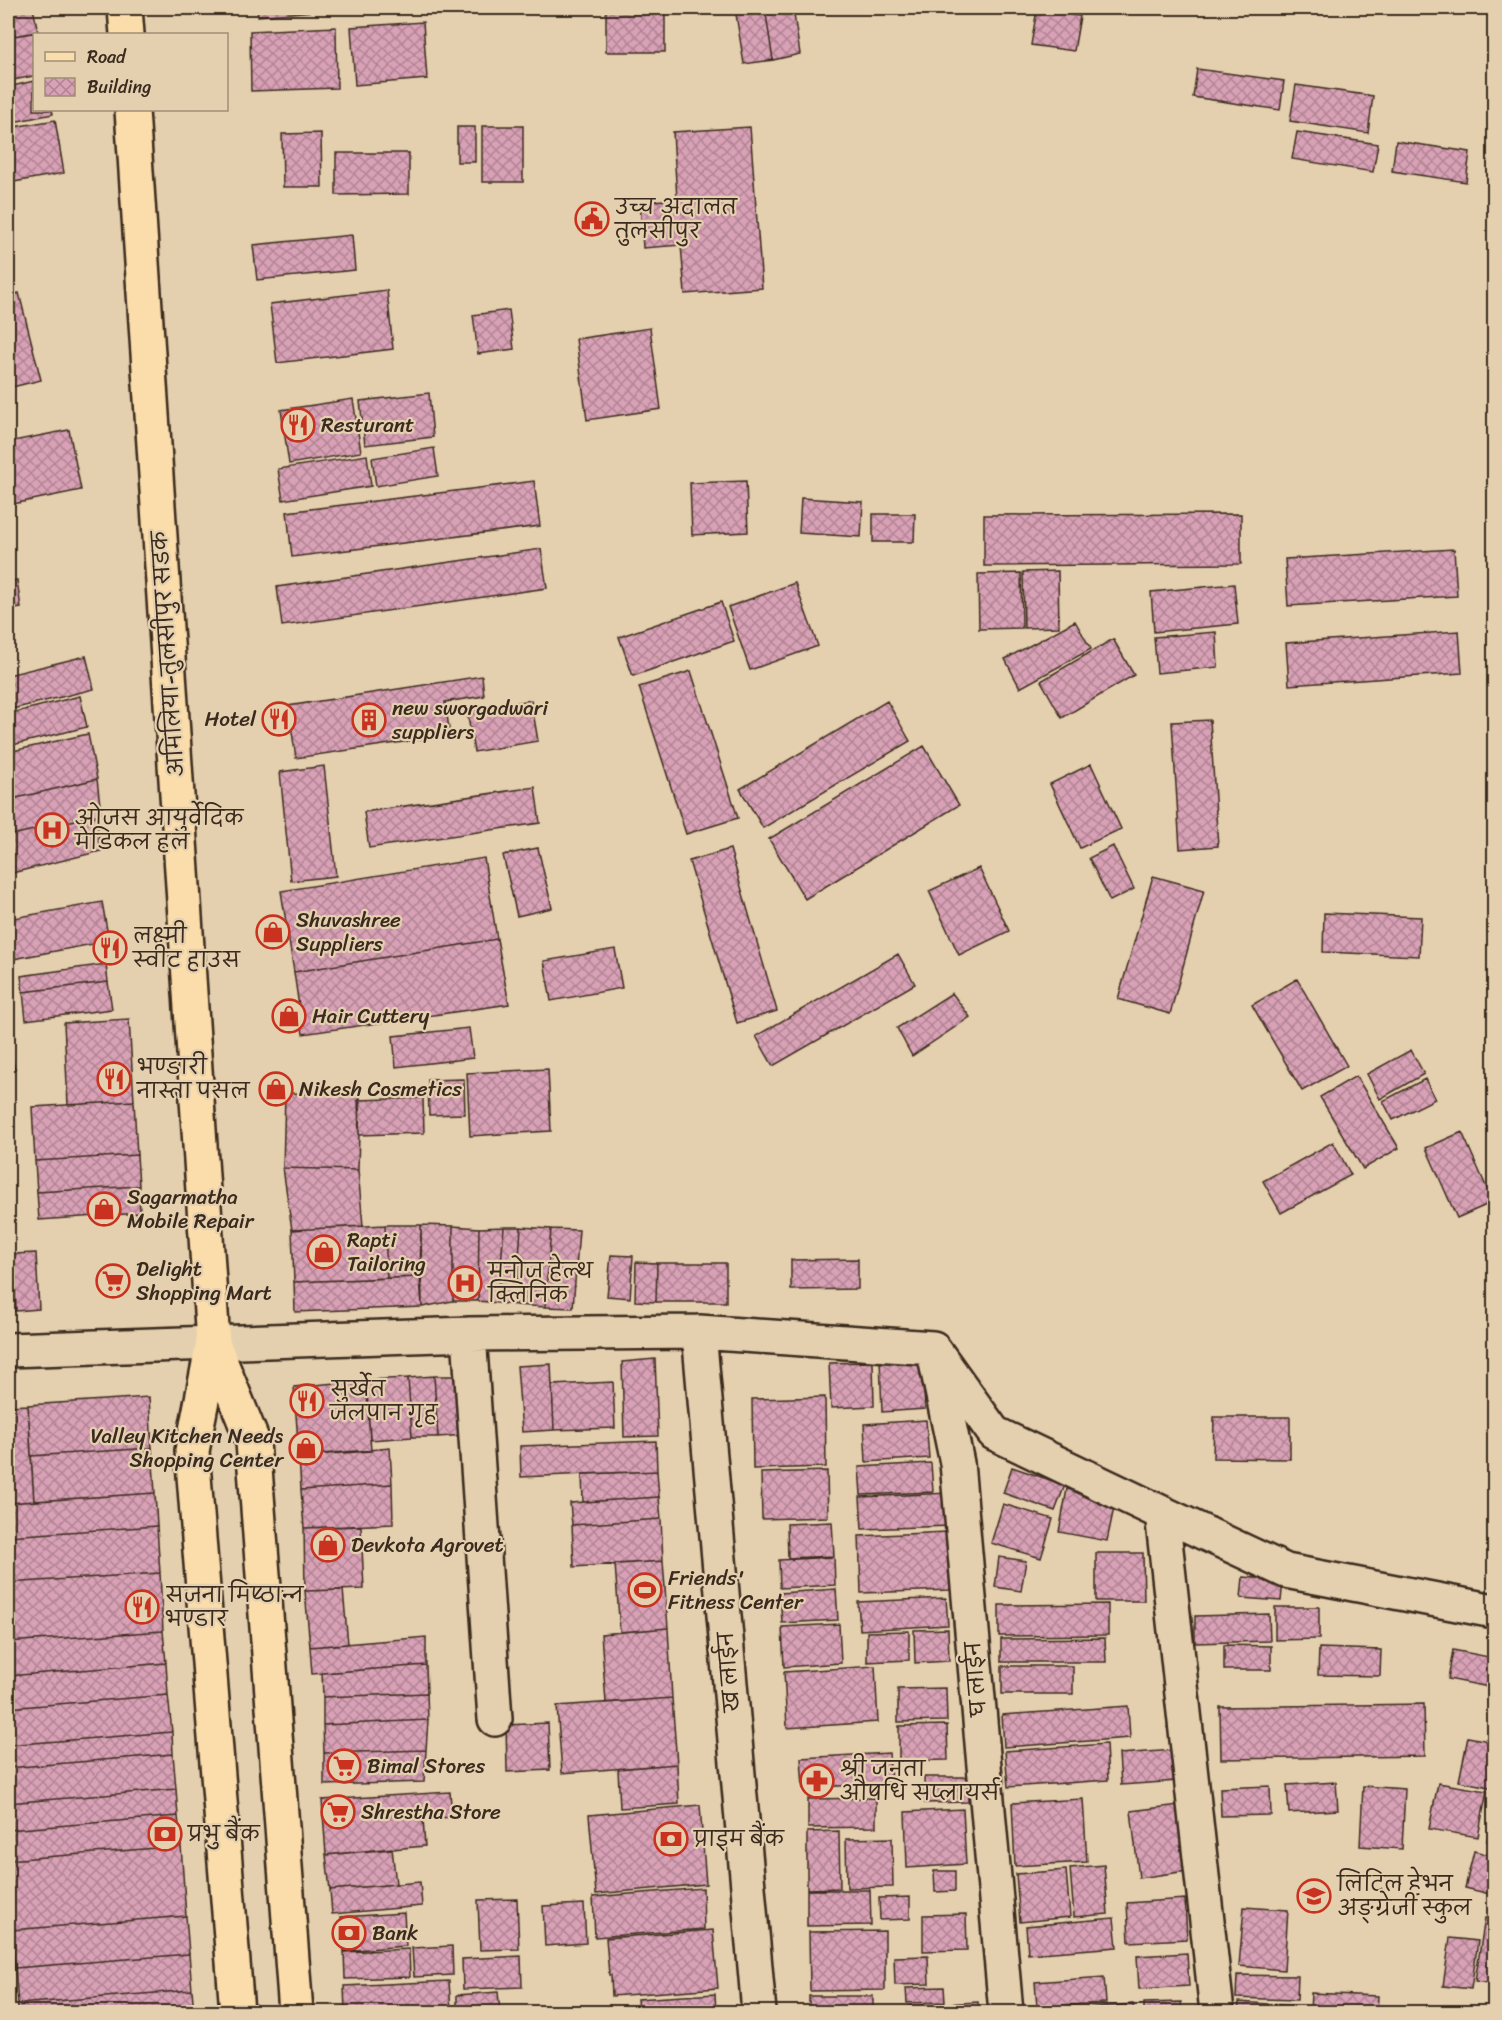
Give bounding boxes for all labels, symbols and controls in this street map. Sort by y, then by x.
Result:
legend [33,33,228,111]
text: Road [87,41,127,73]
text: Building [87,71,151,103]
place label: उच्च अदालत तुलसीपुर [614,188,739,250]
public building icon: उच्च अदालत तुलसीपुर [574,201,610,237]
place label: Resturant [321,406,414,444]
restaurant icon: Resturant [280,407,316,443]
street label: अमिलिया-तुलसीपुर सडक [140,528,196,778]
place label: new sworgadwari suppliers [391,689,549,751]
place label: Hotel [205,700,257,738]
restaurant icon: Hotel [261,701,297,737]
building icon: new sworgadwari suppliers [351,702,387,738]
place label: ओजस आयुर्वेदिक मेडिकल हल [74,799,245,861]
hospital icon: ओजस आयुर्वेदिक मेडिकल हल [34,812,70,848]
place label: Shuvashree Suppliers [296,901,401,963]
shop icon: Shuvashree Suppliers [255,914,291,950]
place label: लक्ष्मी स्वीट हाउस [132,917,241,979]
restaurant icon: लक्ष्मी स्वीट हाउस [92,930,128,966]
place label: Hair Cuttery [312,997,429,1035]
shop icon: Hair Cuttery [271,998,307,1034]
place label: भण्डारी नास्ता पसल [136,1048,251,1110]
restaurant icon: भण्डारी नास्ता पसल [96,1061,132,1097]
place label: Nikesh Cosmetics [299,1070,462,1108]
shop icon: Nikesh Cosmetics [258,1071,294,1107]
place label: Sagarmatha Mobile Repair [127,1178,255,1240]
shop icon: Sagarmatha Mobile Repair [86,1191,122,1227]
place label: Rapti Tailoring [347,1221,426,1283]
shop icon: Rapti Tailoring [306,1234,342,1270]
place label: Delight Shopping Mart [136,1250,272,1312]
place label: मनोज हेल्थ क्लिनिक [487,1252,595,1314]
supermarket icon: Delight Shopping Mart [95,1263,131,1299]
hospital icon: मनोज हेल्थ क्लिनिक [447,1265,483,1301]
place label: सुर्खेत जलपान गृह [329,1370,438,1432]
restaurant icon: सुर्खेत जलपान गृह [289,1383,325,1419]
place label: Valley Kitchen Needs Shopping Center [91,1417,284,1479]
shop icon: Valley Kitchen Needs Shopping Center [288,1430,324,1466]
place label: Devkota Agrovet [351,1526,504,1564]
shop icon: Devkota Agrovet [310,1527,346,1563]
place label: Friends' Fitness Center [668,1559,804,1621]
sports icon: Friends' Fitness Center [627,1572,663,1608]
place label: सजना मिष्ठान्न भण्डार [165,1576,304,1638]
restaurant icon: सजना मिष्ठान्न भण्डार [124,1589,160,1625]
street label: ख लाईन [706,1629,751,1714]
street label: घ लाईन [954,1639,998,1719]
place label: Bimal Stores [367,1747,486,1785]
supermarket icon: Bimal Stores [326,1748,362,1784]
place label: श्री जनता औषधि सप्लायर्स [840,1750,1001,1812]
pharmacy icon: श्री जनता औषधि सप्लायर्स [799,1763,835,1799]
place label: Shrestha Store [361,1793,501,1831]
supermarket icon: Shrestha Store [320,1794,356,1830]
place label: प्रभु बैंक [187,1815,261,1853]
bank icon: प्रभु बैंक [147,1816,183,1852]
place label: प्राइम बैंक [693,1820,786,1858]
bank icon: प्राइम बैंक [653,1821,689,1857]
place label: लिटिल हेभन अङ्‍ग्रेजी स्कुल [1336,1865,1473,1927]
school or university icon: लिटिल हेभन अङ्‍ग्रेजी स्कुल [1296,1878,1332,1914]
place label: Bank [372,1914,418,1952]
bank icon: Bank [331,1915,367,1951]

